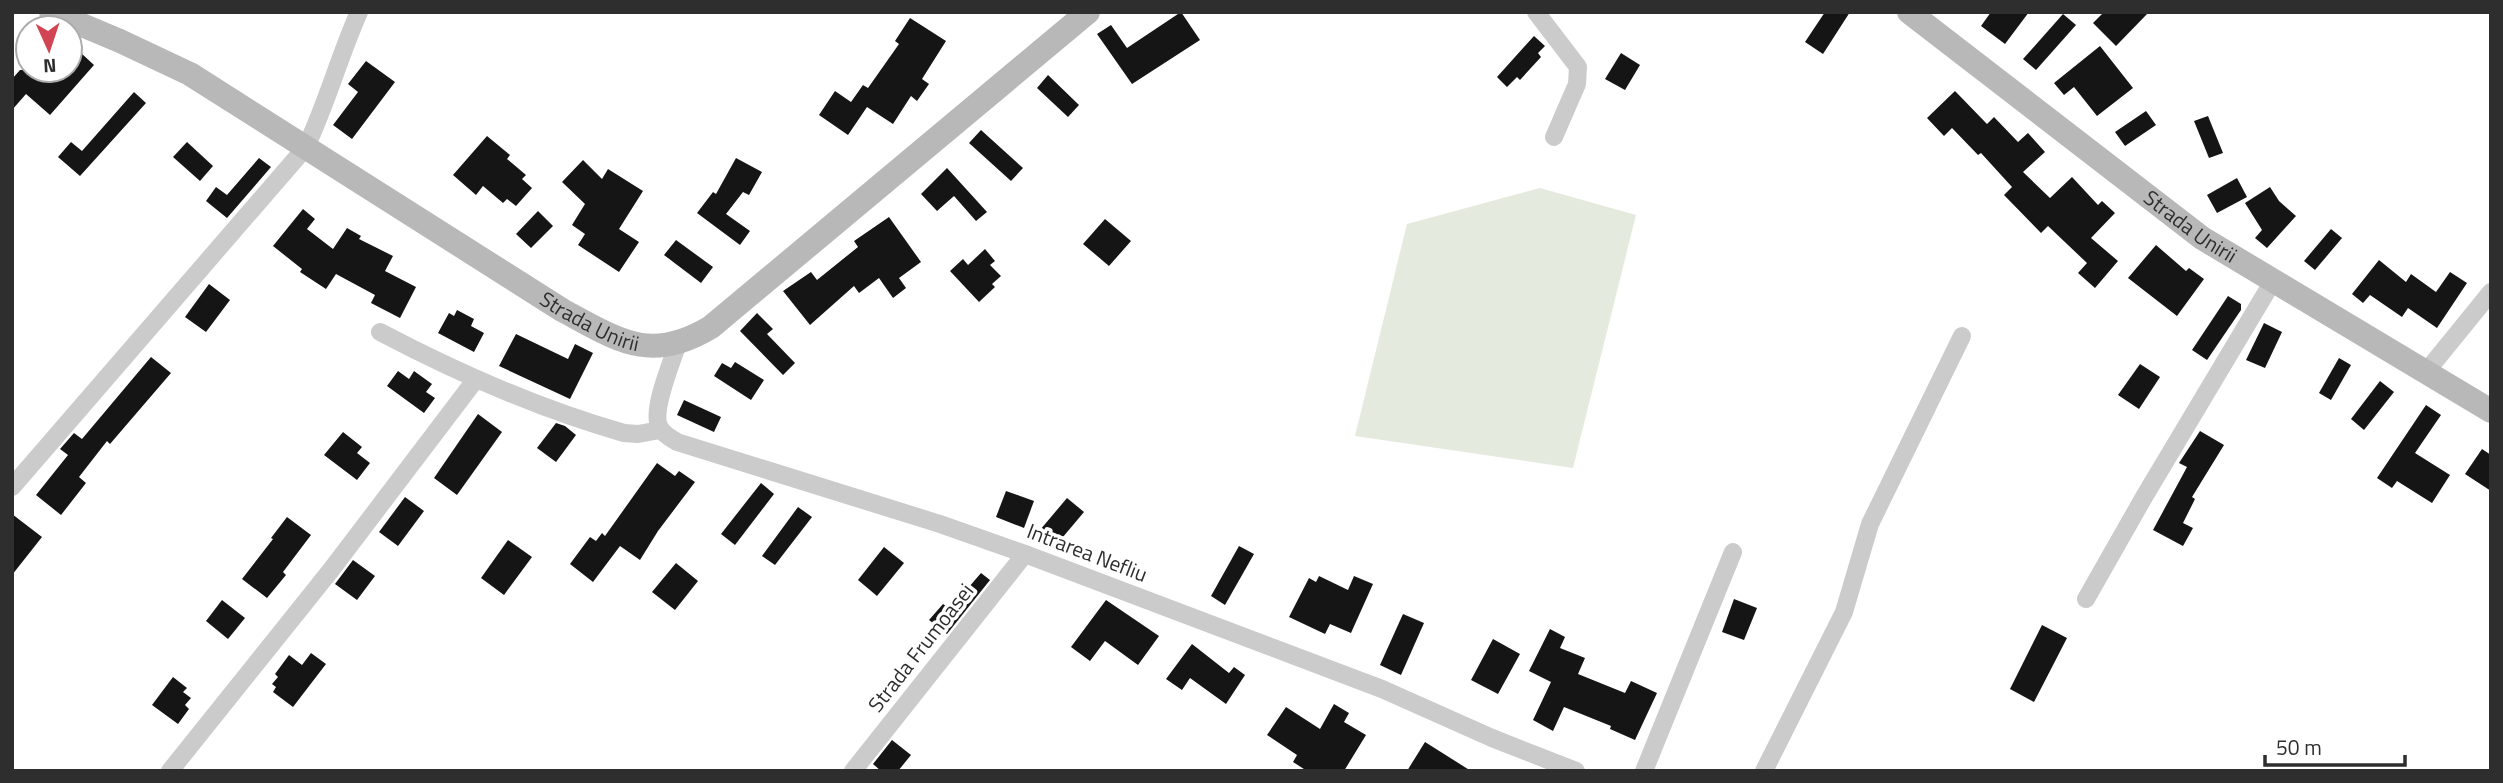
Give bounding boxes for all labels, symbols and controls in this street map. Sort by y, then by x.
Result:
north arrow [14,14,84,84]
text: N [43,52,57,81]
street label: Strada Unirii [2137,182,2244,271]
street label: Strada Unirii [534,283,642,359]
street label: Intrarea Nefliu [1023,514,1152,590]
street label: Strada Frumoasei [860,576,981,719]
scale bar [2265,724,2405,768]
text: 50 m [2276,731,2322,763]

